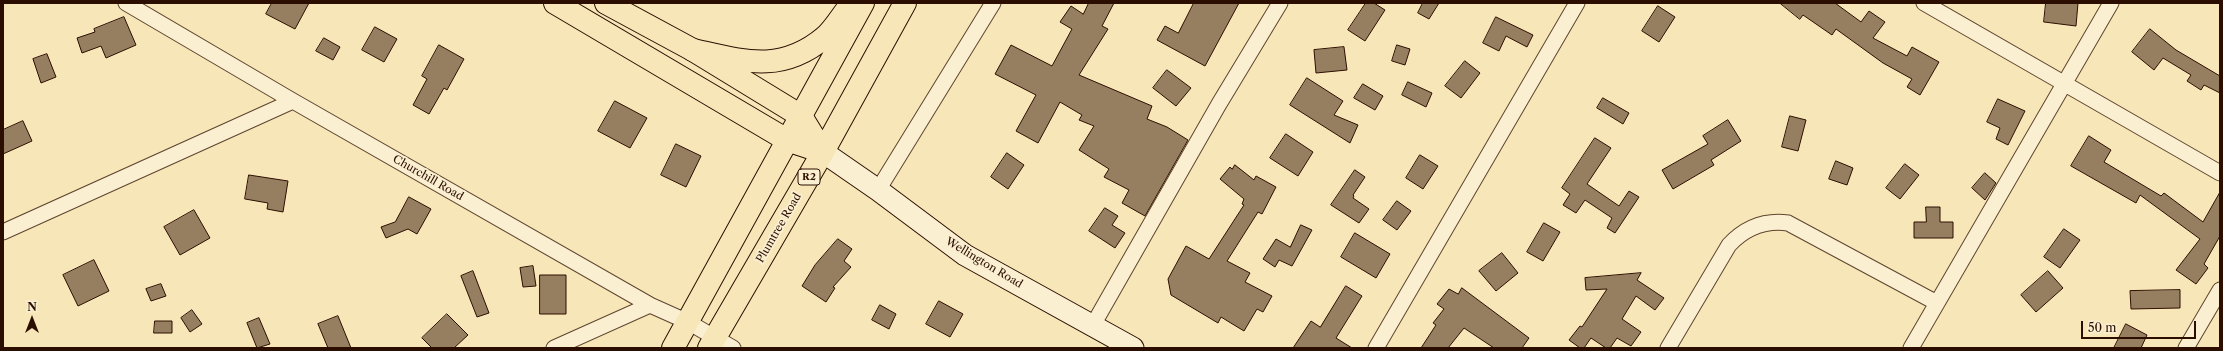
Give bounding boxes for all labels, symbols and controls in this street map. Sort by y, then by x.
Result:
street label: Churchill Road [390,152,466,204]
road number: R2 [798,169,820,185]
street label: Plumtree Road [754,191,804,265]
street label: Wellington Road [943,235,1025,291]
north arrow [12,299,52,339]
text: N [27,300,37,314]
scale bar [2083,313,2198,339]
text: 50 m [2088,320,2117,335]

